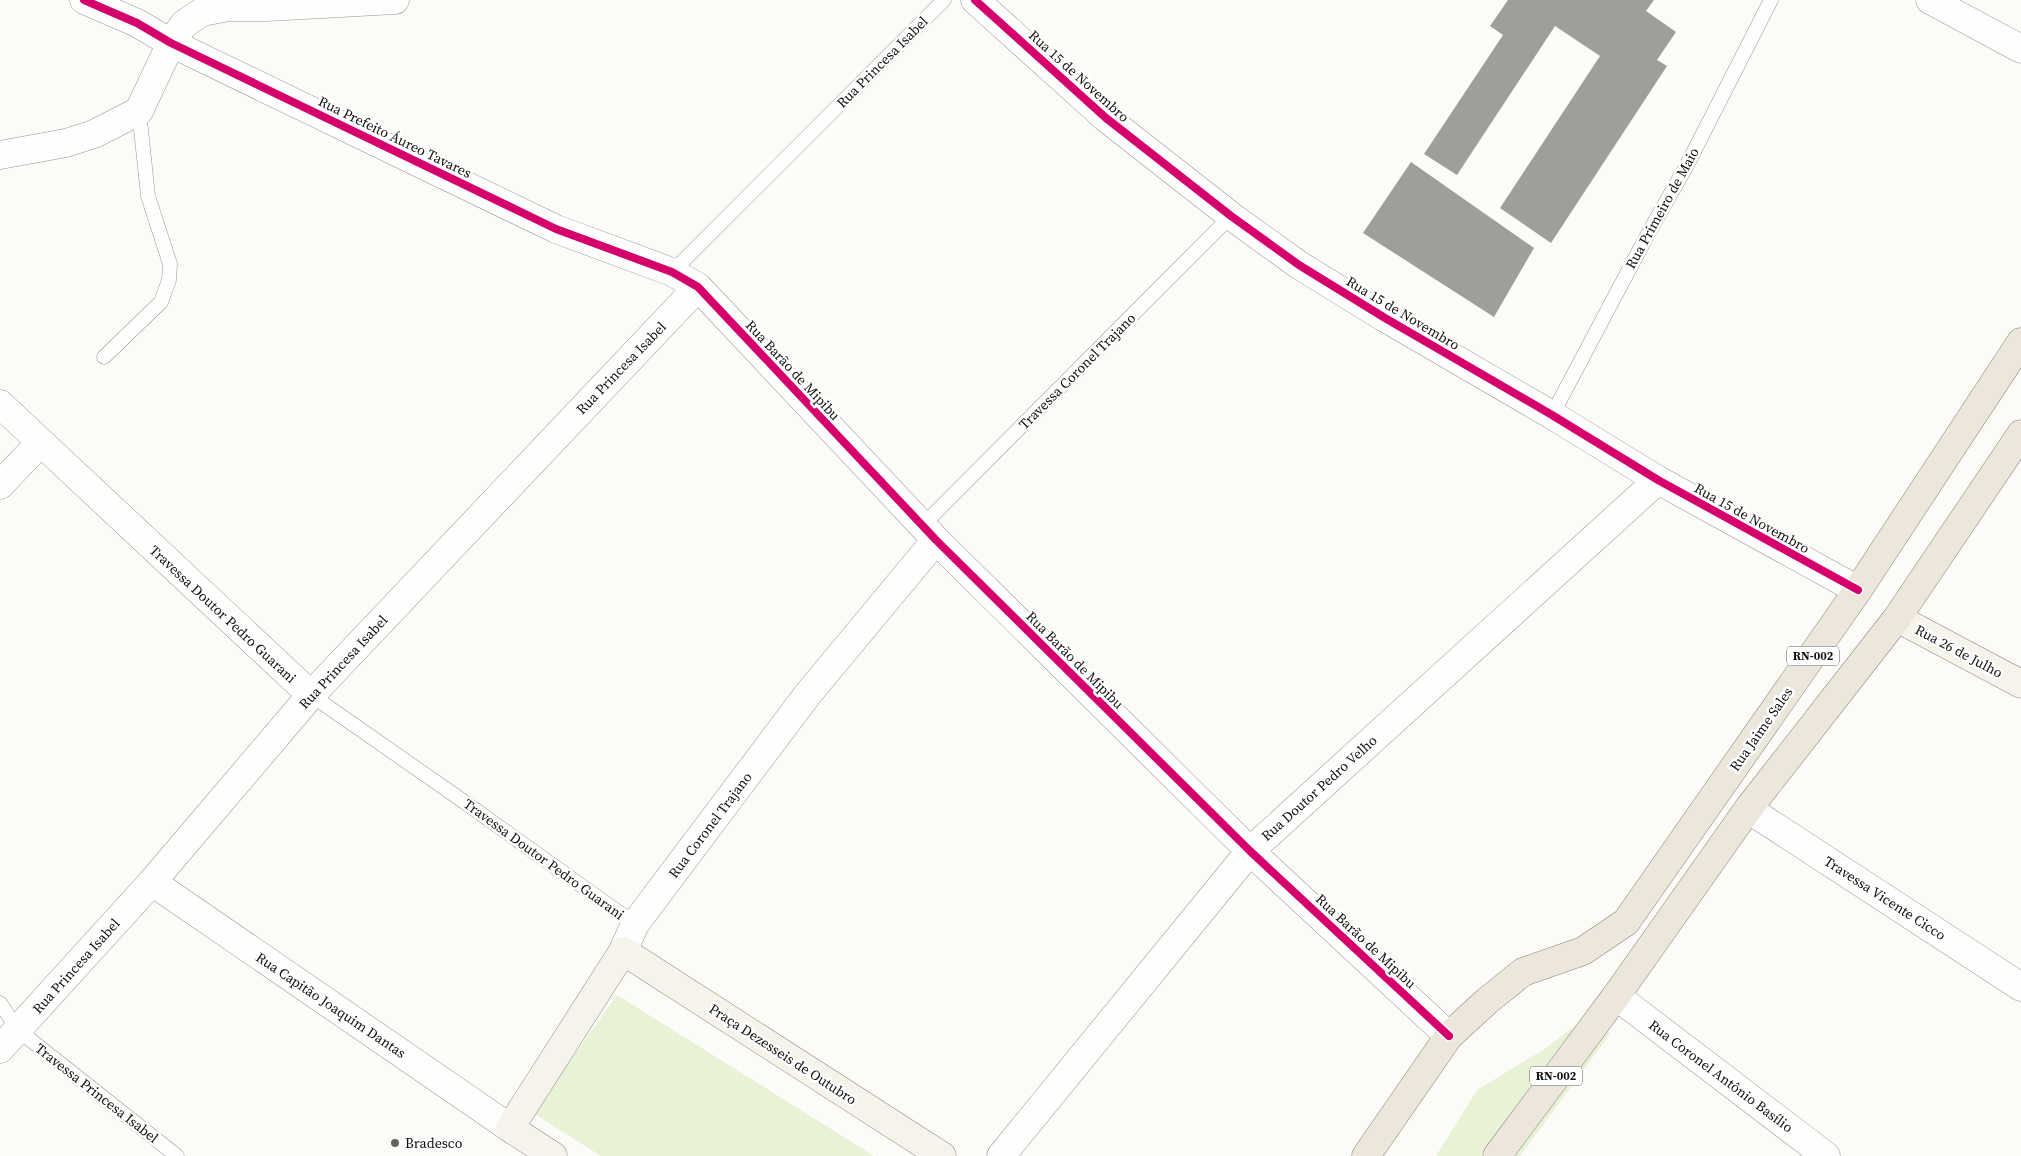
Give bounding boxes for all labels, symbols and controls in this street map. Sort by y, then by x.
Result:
street label: Rua Princesa Isabel [832,12,932,112]
street label: Rua 15 de Novembro [1024,25,1134,127]
street label: Rua Prefeito Áureo Tavares [315,91,475,183]
street label: Rua Primeiro de Maio [1620,143,1704,272]
street label: Rua 15 de Novembro [1343,271,1464,355]
street label: Travessa Coronel Trajano [1014,308,1140,434]
street label: Rua Barão de Mipibu [741,315,845,425]
street label: Rua Princesa Isabel [571,317,671,419]
street label: Rua 15 de Novembro [1691,478,1814,558]
street label: Travessa Doutor Pedro Guarani [145,540,301,688]
street label: Rua Barão de Mipibu [1022,607,1128,713]
street label: Rua Princesa Isabel [294,611,392,713]
street label: Rua 26 de Julho [1912,620,2007,683]
road number: RN-002 [1787,646,1839,666]
street label: Rua Jaime Sales [1725,683,1797,775]
street label: Rua Doutor Pedro Velho [1257,730,1382,846]
street label: Rua Coronel Trajano [663,768,757,882]
street label: Travessa Doutor Pedro Guarani [460,794,628,924]
street label: Travessa Vicente Cicco [1820,851,1950,945]
street label: Rua Barão de Mipibu [1311,889,1421,993]
street label: Rua Princesa Isabel [28,914,124,1018]
street label: Rua Capitão Joaquim Dantas [252,947,410,1063]
street label: Praça Dezesseis de Outubro [705,999,861,1109]
street label: Rua Coronel Antônio Basílio [1645,1015,1798,1137]
street label: Travessa Princesa Isabel [31,1038,163,1148]
road number: RN-002 [1530,1066,1582,1086]
place label: Bradesco [405,1133,463,1153]
marker: Bradesco [389,1137,401,1149]

